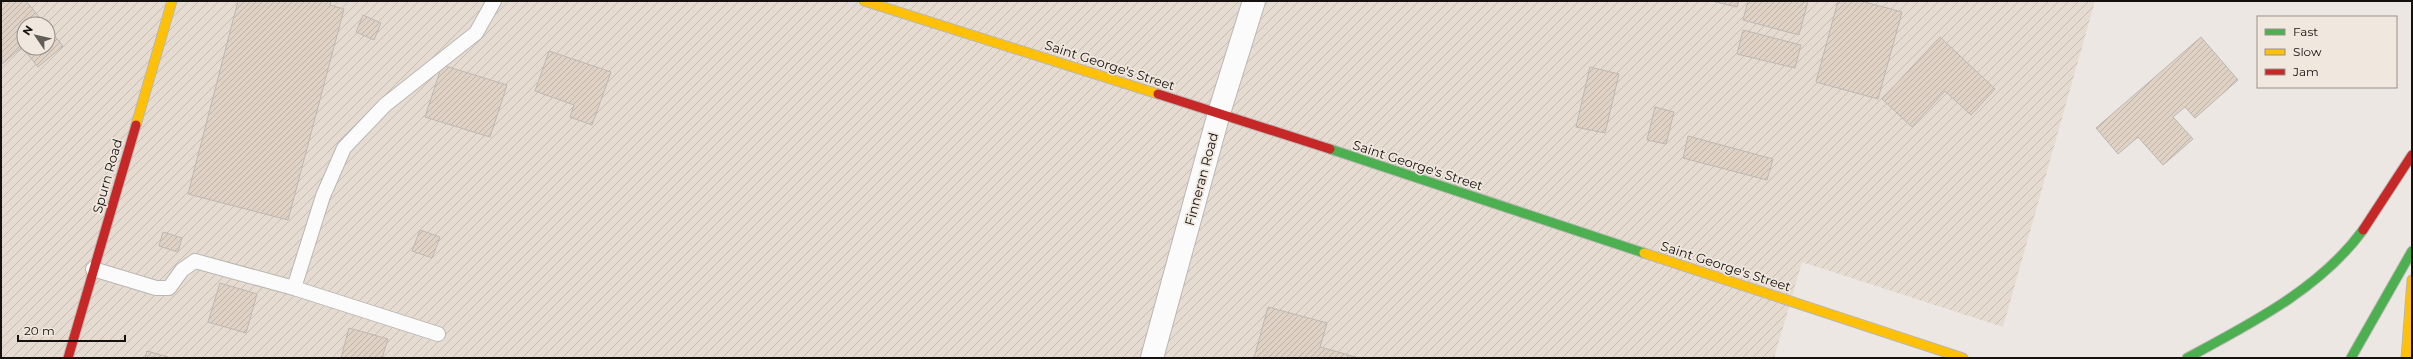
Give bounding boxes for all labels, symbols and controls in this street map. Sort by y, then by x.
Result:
north arrow [16,16,56,56]
legend [2257,16,2397,88]
text: N [19,23,36,38]
text: Fast [2293,24,2318,39]
street label: Saint George's Street [1043,36,1177,94]
text: Slow [2293,44,2322,59]
text: Jam [2292,64,2319,79]
street label: Finneran Road [1181,131,1221,227]
street label: Saint George's Street [1351,136,1485,194]
street label: Spurn Road [89,137,125,215]
street label: Saint George's Street [1659,237,1793,295]
scale bar [18,317,125,343]
text: 20 m [24,323,55,338]

